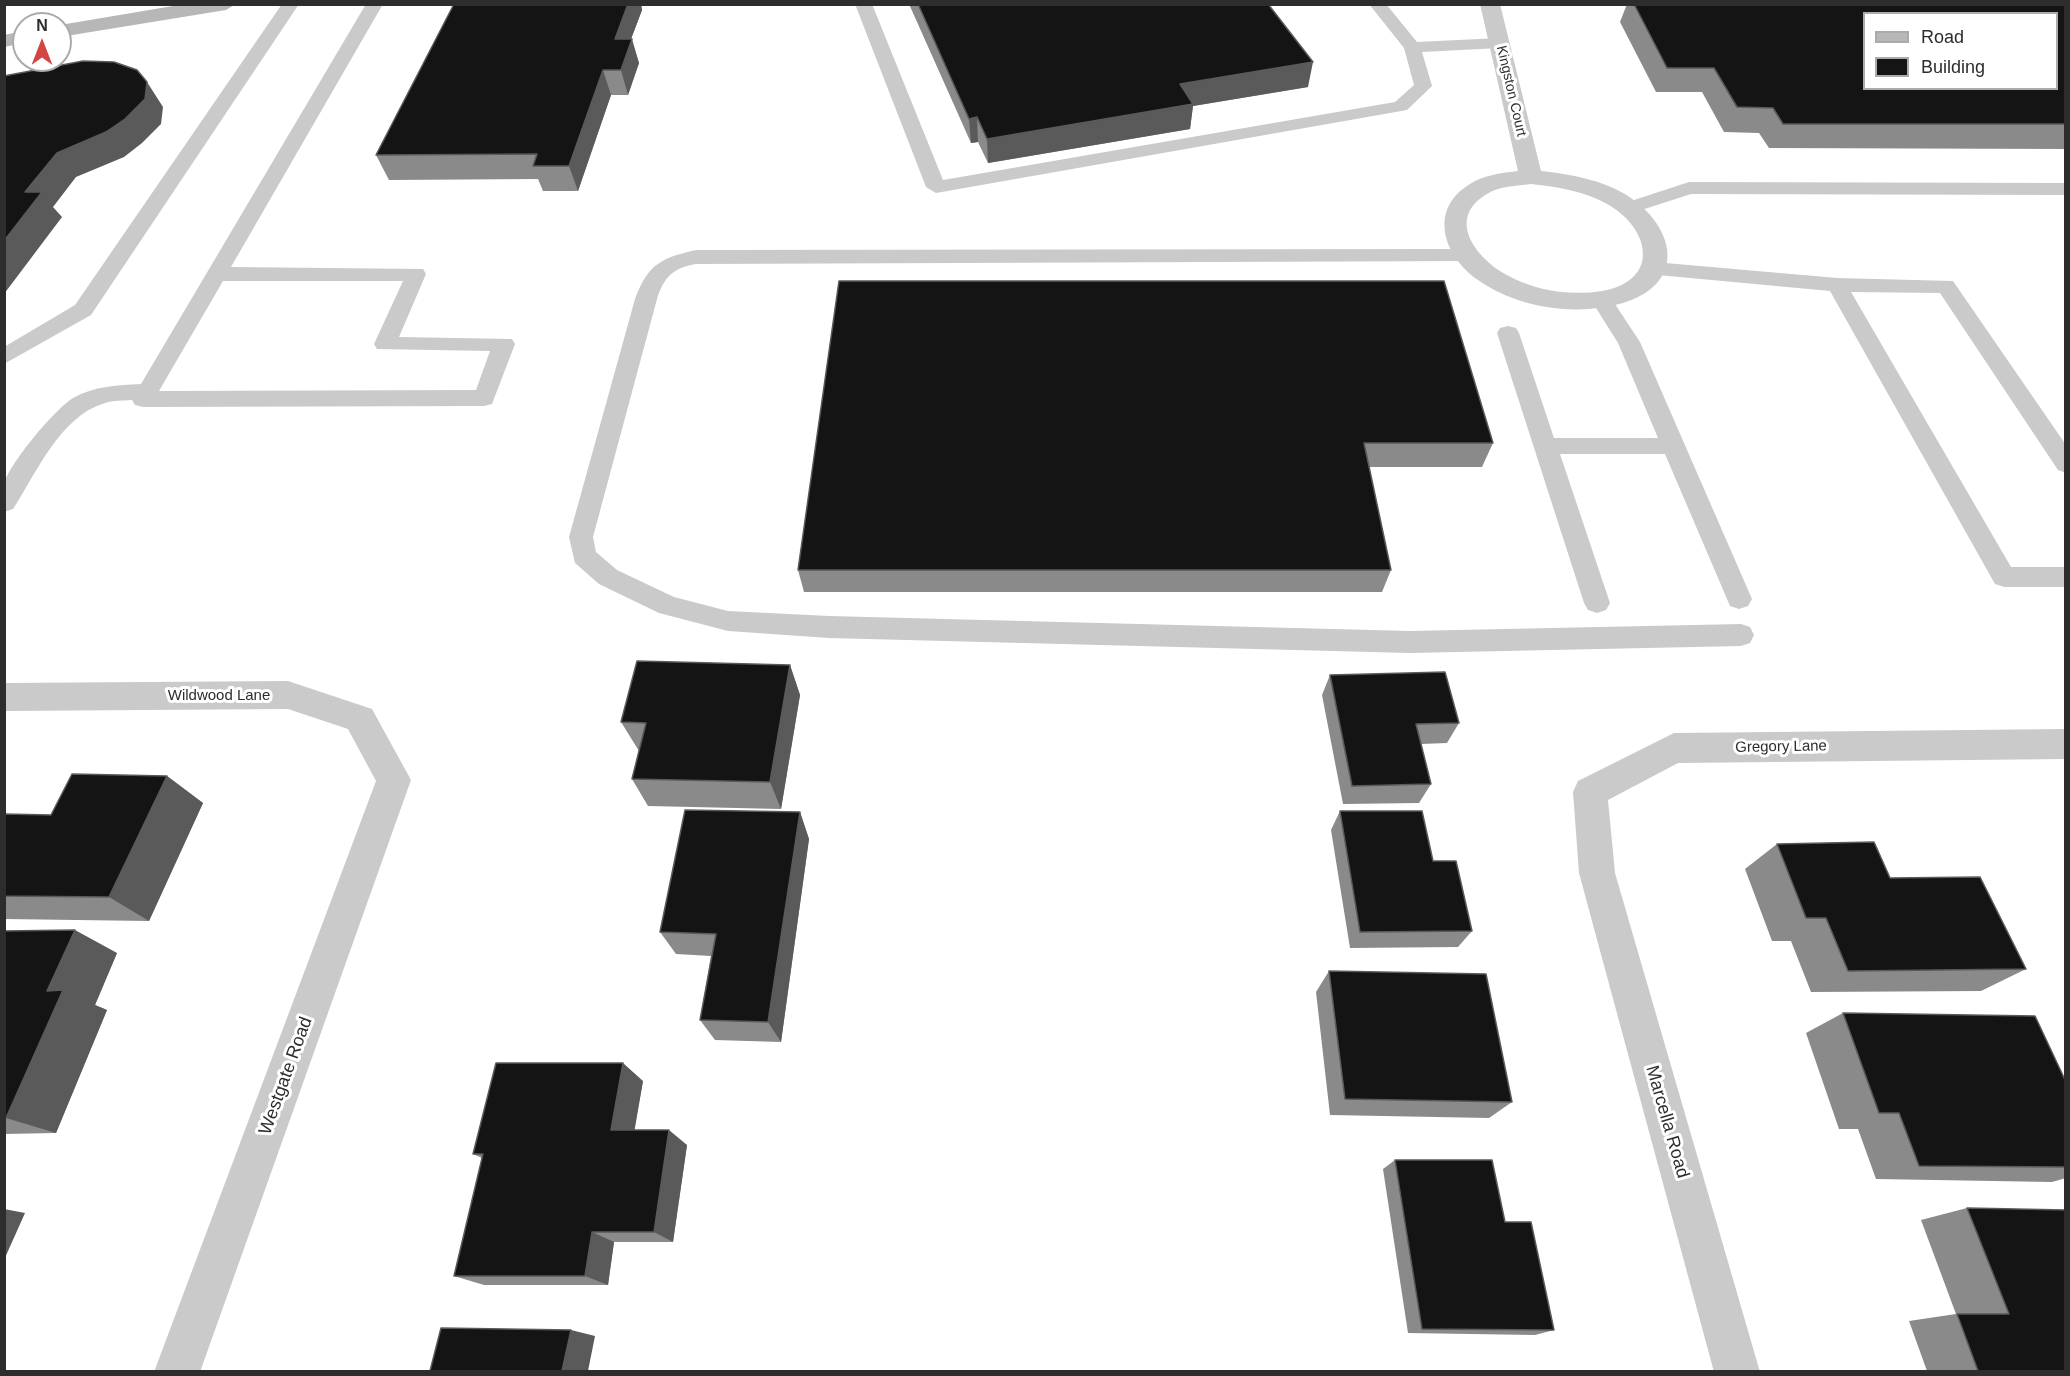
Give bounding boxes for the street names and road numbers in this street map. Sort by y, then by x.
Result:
street label: Kingston Court [1492,44,1530,138]
street label: Wildwood Lane [168,687,270,705]
street label: Gregory Lane [1735,737,1827,757]
street label: Westgate Road [255,1014,317,1138]
street label: Marcella Road [1641,1063,1693,1181]

